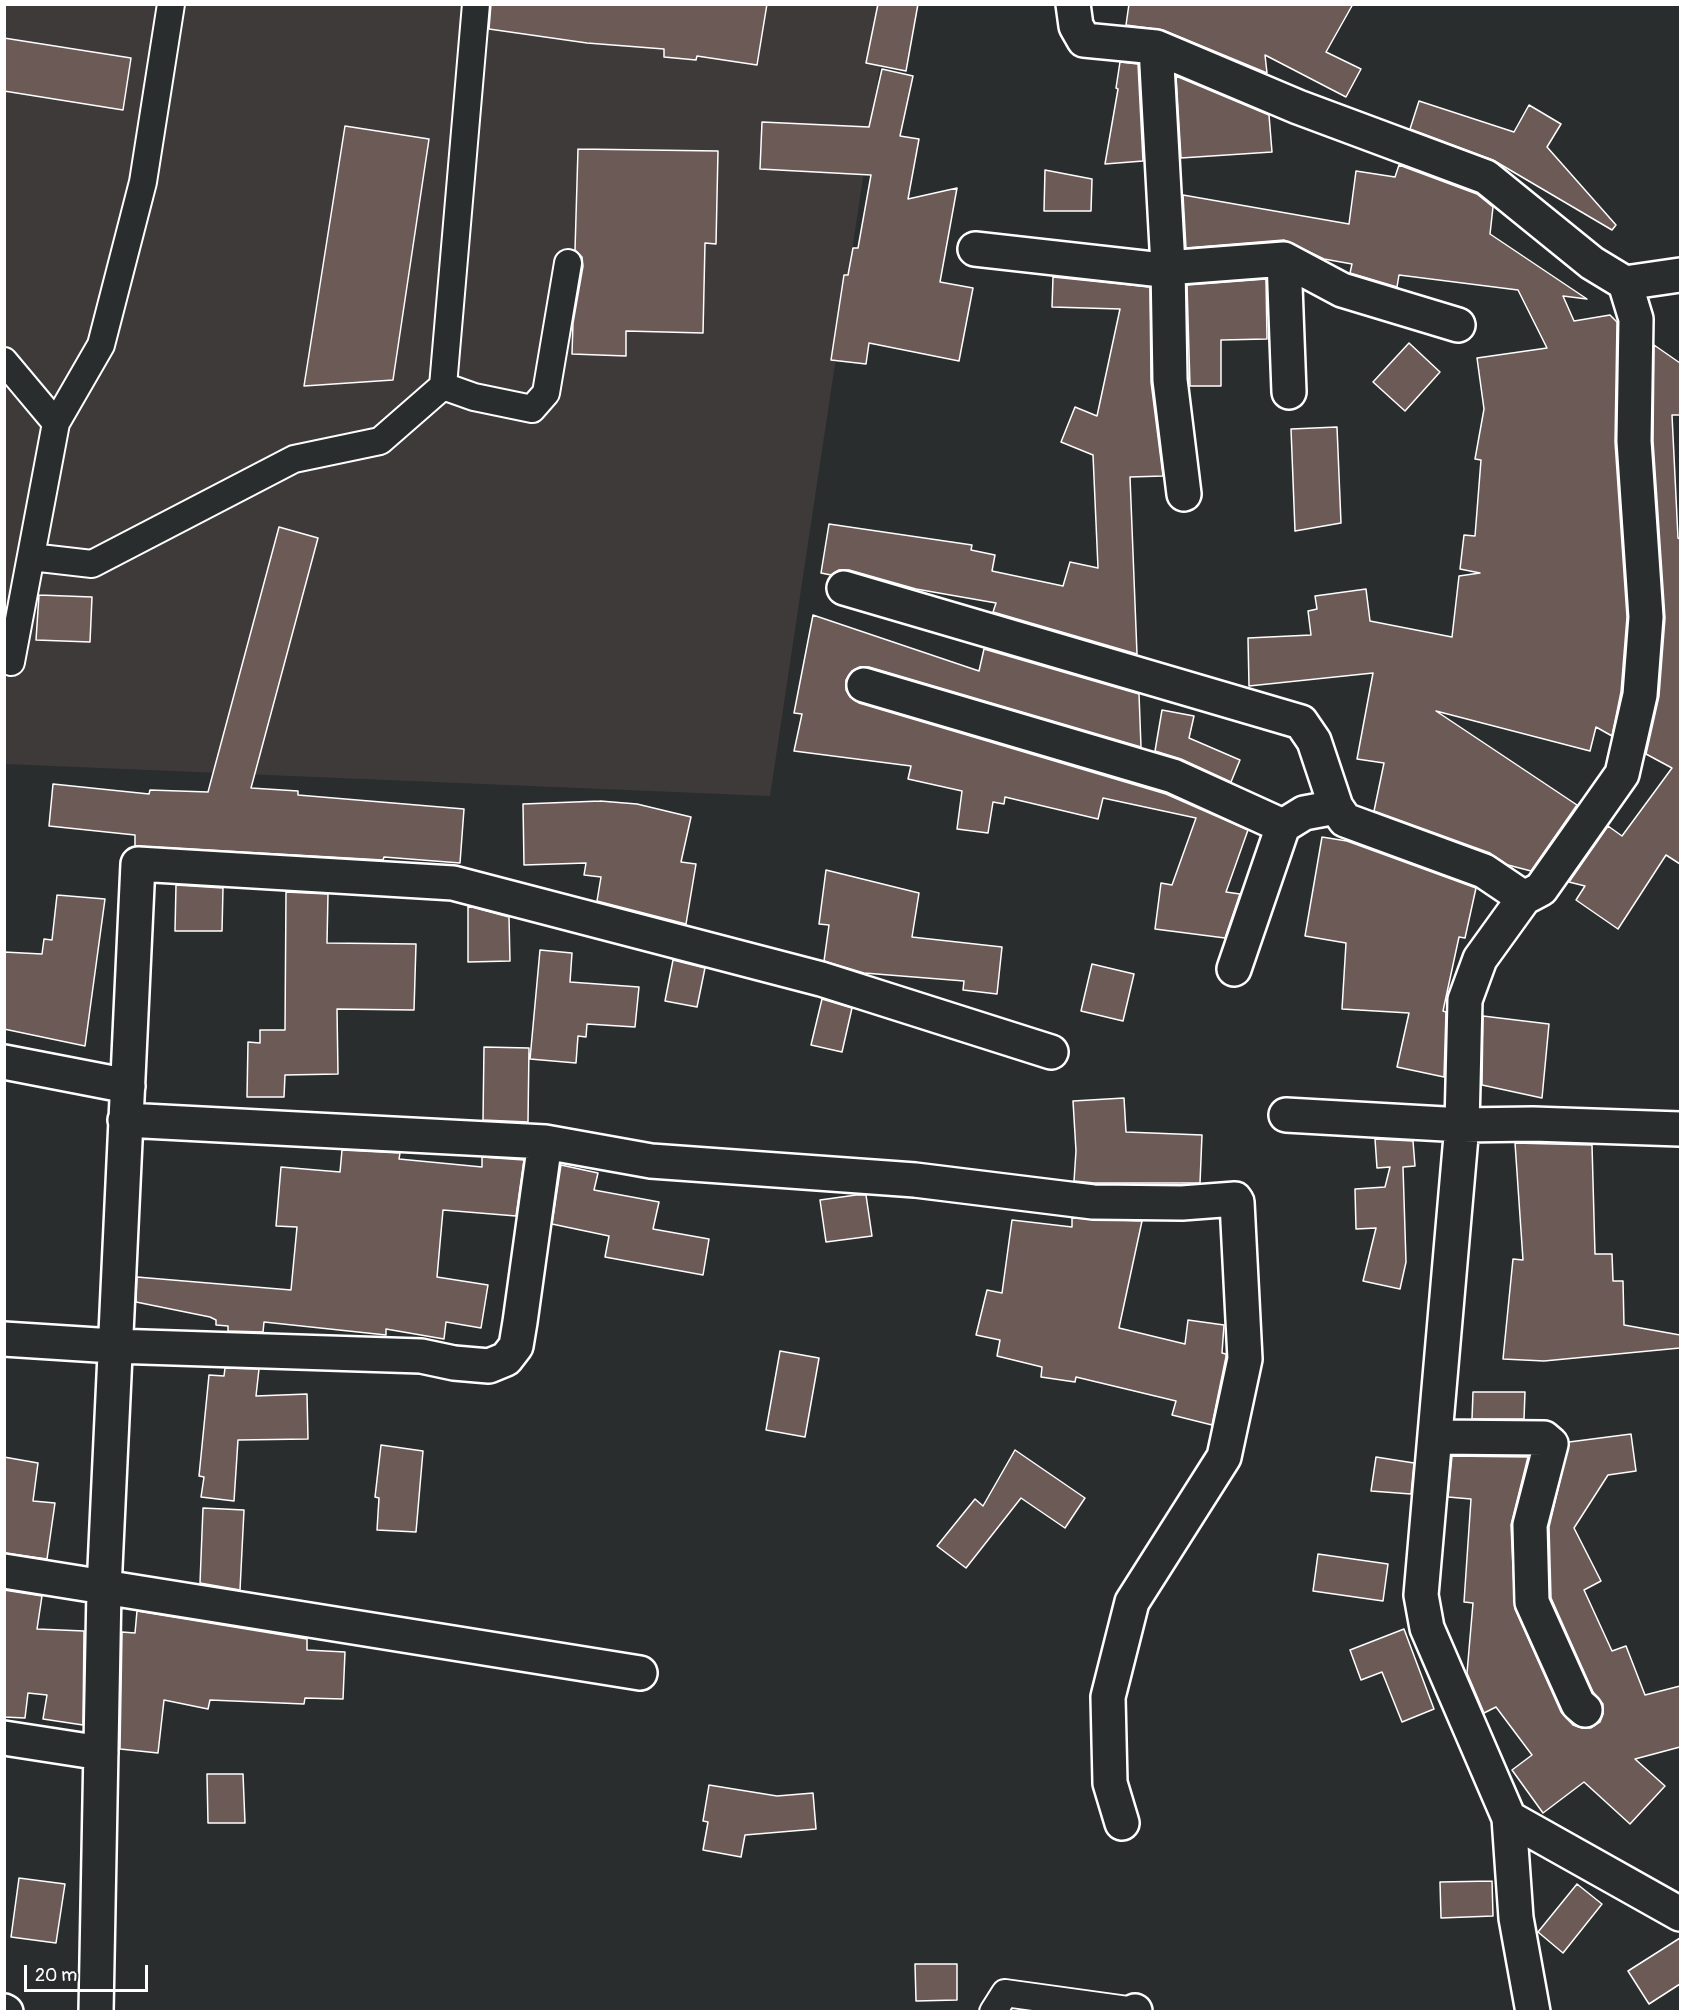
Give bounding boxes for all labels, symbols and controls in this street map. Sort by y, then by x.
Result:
scale bar [27,1953,152,1991]
text: 20 m [35,1964,77,1987]

